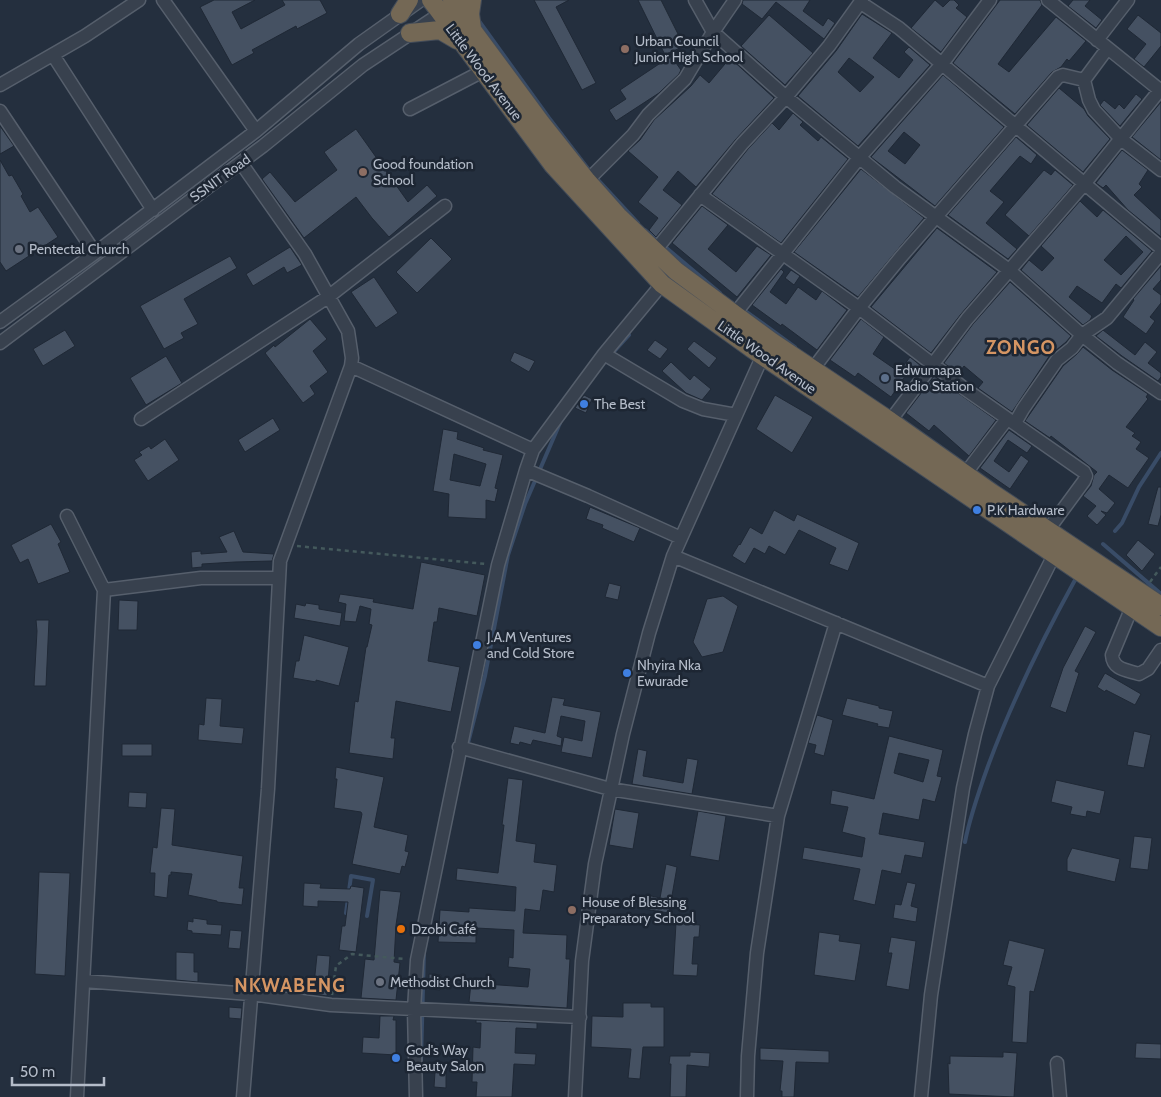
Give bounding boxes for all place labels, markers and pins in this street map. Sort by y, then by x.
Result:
place label: Urban Council Junior High School [634,32,744,66]
marker: Urban Council Junior High School [619,43,631,55]
place label: Good foundation School [373,155,474,189]
marker: Good foundation School [357,166,369,178]
place label: Pentectal Church [29,240,130,258]
marker: Pentectal Church [13,243,25,255]
place label: Edwumapa Radio Station [895,361,974,395]
marker: Edwumapa Radio Station [879,372,891,384]
place label: The Best [594,395,646,413]
marker: The Best [578,398,590,410]
place label: P.K Hardware [987,501,1065,519]
marker: P.K Hardware [971,504,983,516]
place label: J.A.M Ventures and Cold Store [486,628,575,662]
marker: J.A.M Ventures and Cold Store [471,639,483,651]
place label: Nhyira Nka Ewurade [637,656,701,690]
marker: Nhyira Nka Ewurade [621,667,633,679]
place label: House of Blessing Preparatory School [582,893,695,927]
marker: House of Blessing Preparatory School [566,904,578,916]
place label: Dzobi Café [411,920,476,938]
marker: Dzobi Café [395,923,407,935]
place label: Methodist Church [390,973,495,991]
marker: Methodist Church [374,976,386,988]
place label: God's Way Beauty Salon [406,1041,484,1075]
marker: God's Way Beauty Salon [390,1052,402,1064]

